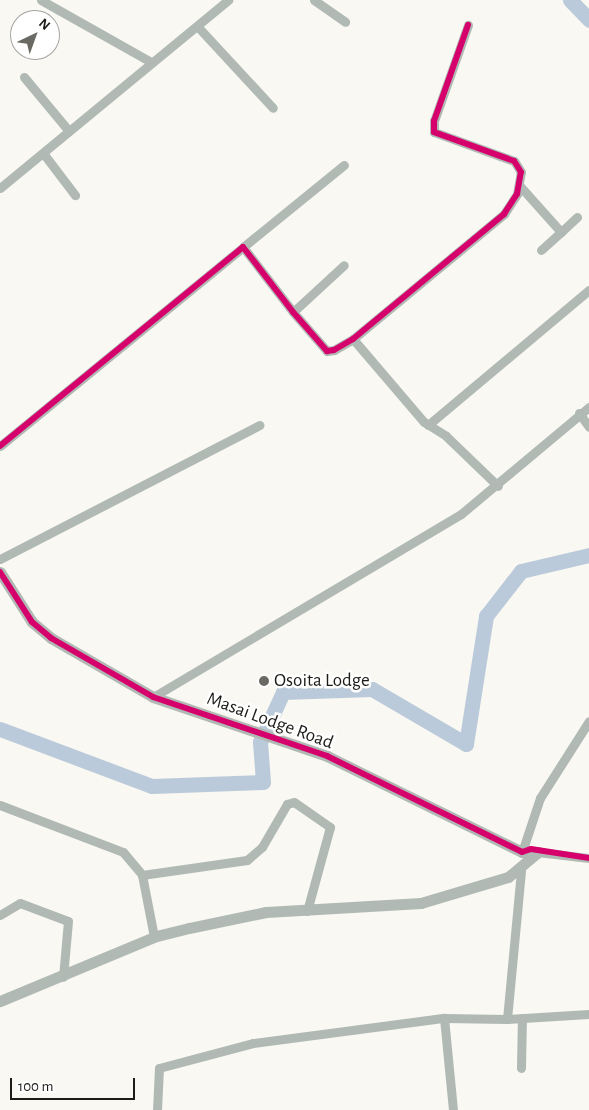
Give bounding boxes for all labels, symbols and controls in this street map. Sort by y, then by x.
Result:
north arrow [10,10,60,60]
text: N [36,16,53,33]
place label: Osoita Lodge [274,670,370,692]
marker: Osoita Lodge [258,675,270,687]
street label: Masai Lodge Road [204,688,336,754]
scale bar [12,1068,138,1100]
text: 100 m [18,1079,53,1094]

